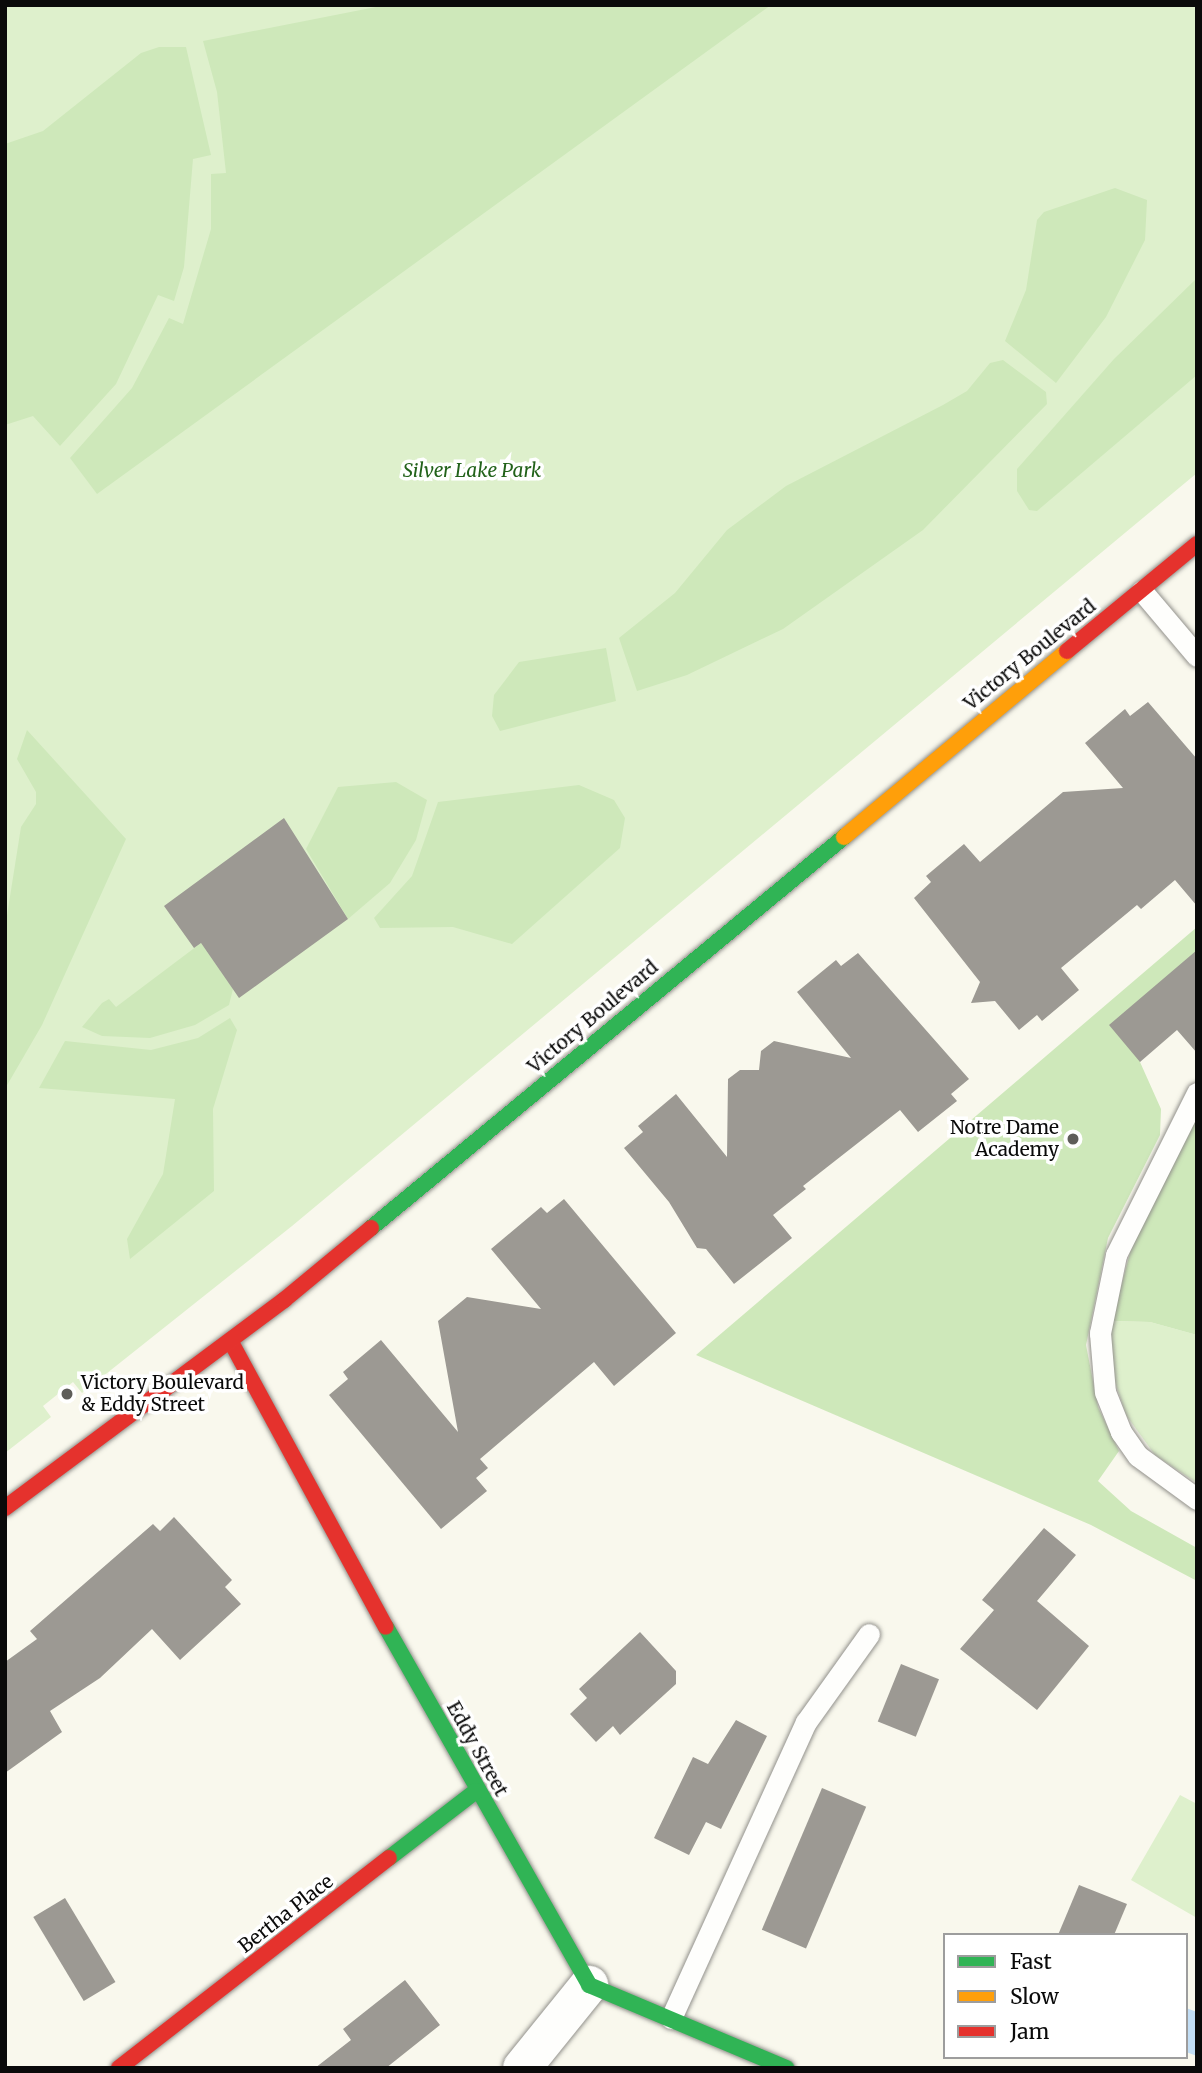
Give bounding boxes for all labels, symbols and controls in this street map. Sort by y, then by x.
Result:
park label: Silver Lake Park [403,460,541,482]
street label: Victory Boulevard [959,595,1101,715]
street label: Victory Boulevard [523,956,663,1078]
place label: Notre Dame Academy [950,1117,1059,1161]
marker: Notre Dame Academy [1065,1131,1081,1147]
place label: Victory Boulevard & Eddy Street [81,1372,244,1416]
marker: Victory Boulevard & Eddy Street [59,1386,75,1402]
street label: Eddy Street [442,1698,512,1800]
street label: Bertha Place [234,1870,338,1958]
legend [943,1933,1188,2059]
text: Fast [1010,1948,1052,1975]
text: Slow [1010,1983,1059,2010]
text: Jam [1010,2018,1049,2045]

